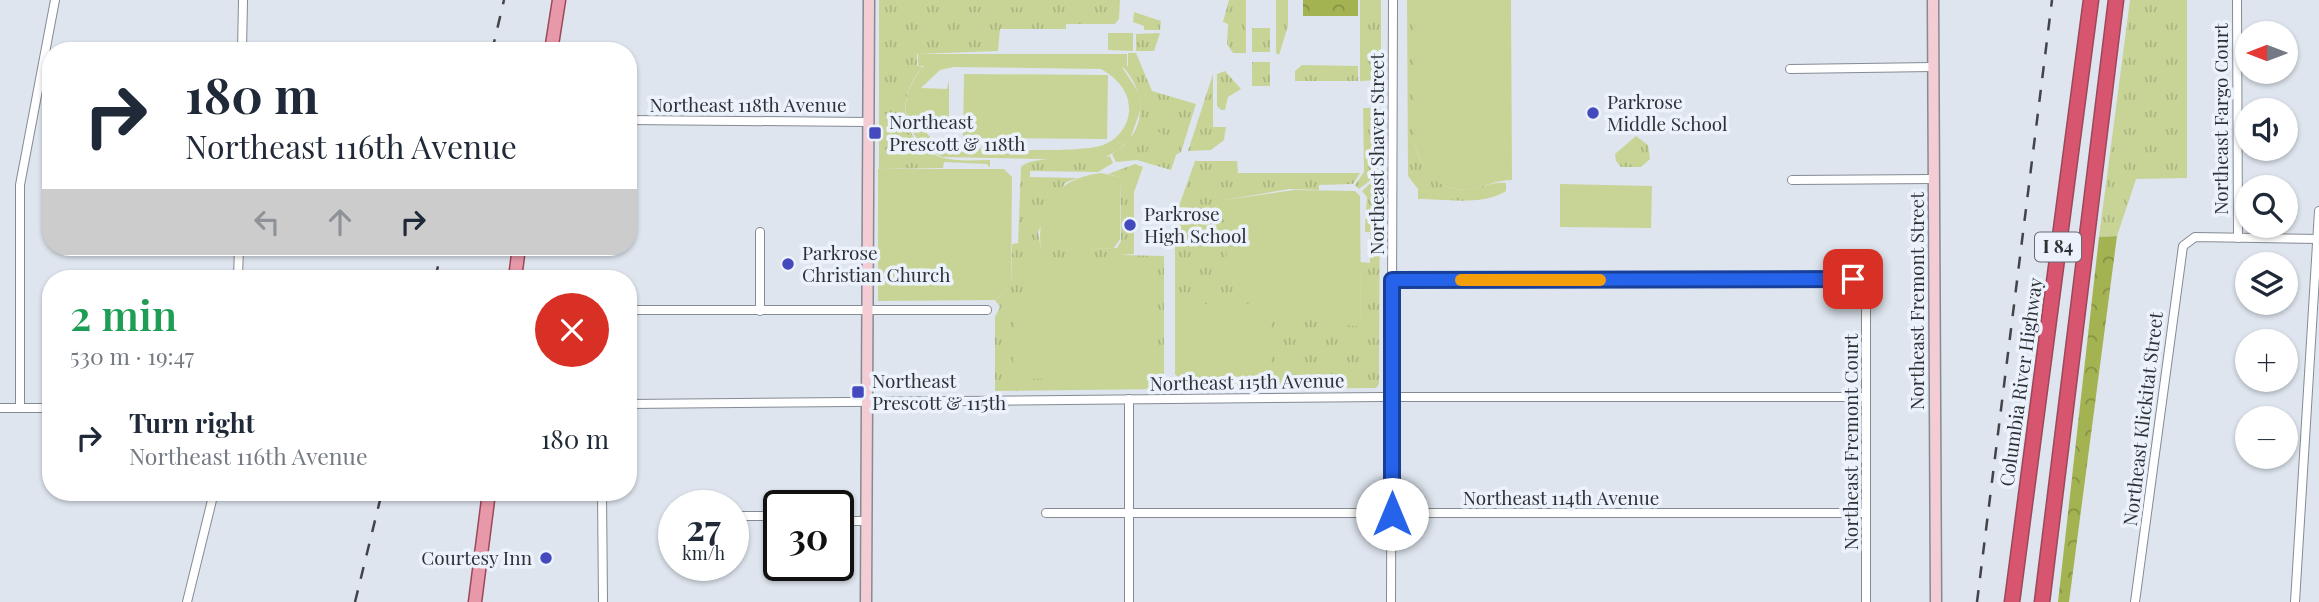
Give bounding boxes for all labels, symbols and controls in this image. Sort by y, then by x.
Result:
north arrow [2235,21,2298,84]
map controls [2235,21,2298,469]
street label: Northeast Fargo Court [2207,23,2233,215]
street label: Northeast Shaver Street [1363,53,1389,255]
text: 180 m [185,61,319,126]
icon: right [70,70,161,161]
place label: Parkrose Middle School [1607,88,1728,136]
street label: Northeast 118th Avenue [649,91,847,117]
button: sound [2235,98,2298,161]
marker: Parkrose Middle School [1585,105,1601,121]
place label: Northeast Prescott & 118th [889,108,1026,156]
text: Northeast 116th Avenue [185,124,517,167]
marker: Northeast Prescott & 118th [867,125,883,141]
button: search [2235,175,2298,238]
street label: Northeast Fremont Street [1903,192,1929,410]
place label: Parkrose High School [1144,200,1247,248]
icon: left [248,203,286,241]
icon: ahead [321,203,359,241]
icon: right [394,203,432,241]
marker: Parkrose High School [1122,217,1138,233]
road number: I 84 [2035,232,2081,262]
place label: Parkrose Christian Church [802,239,950,287]
pin [1823,249,1883,309]
button: layers [2235,252,2298,315]
marker: Parkrose Christian Church [780,256,796,272]
icon: arrive [1834,260,1872,298]
street label: Columbia River Highway [1992,275,2048,488]
text: 2 min [70,286,177,342]
button: close [535,293,609,367]
street label: Northeast Klickitat Street [2116,310,2168,527]
button: + [2235,329,2298,392]
street label: Northeast Fremont Court [1837,333,1863,550]
text: 530 m · 19:47 [70,340,194,371]
street label: Northeast 115th Avenue [1149,366,1345,396]
place label: Northeast Prescott & 115th [872,367,1006,415]
marker: Northeast Prescott & 115th [850,384,866,400]
text: Turn right [129,405,255,440]
button: − [2235,406,2298,469]
icon: right [70,419,108,457]
text: 180 m [541,421,609,456]
text: Northeast 116th Avenue [129,440,368,471]
position arrow [1355,477,1429,551]
street label: Northeast 114th Avenue [1463,484,1659,510]
speed limit sign: 30 [763,490,854,581]
text: 27 [686,503,721,550]
text: km/h [682,541,725,565]
place label: Courtesy Inn [421,544,533,570]
marker: Courtesy Inn [538,550,554,566]

